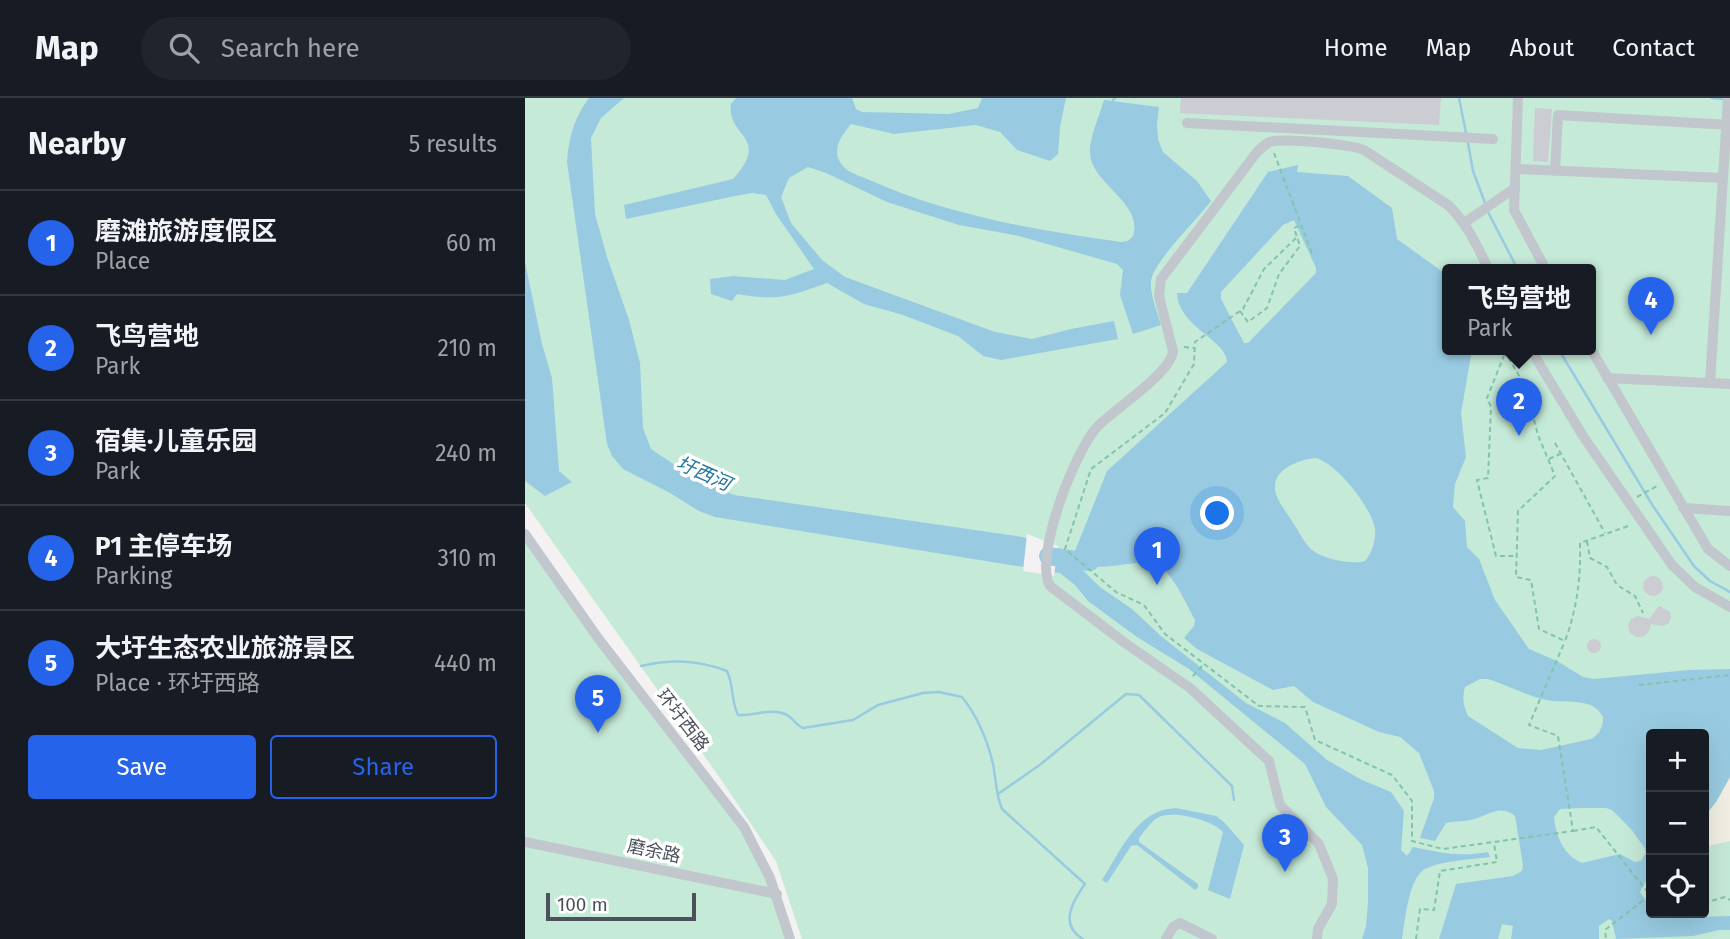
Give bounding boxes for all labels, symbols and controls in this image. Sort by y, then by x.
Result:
search box [141,17,631,80]
text: Map [35,28,99,68]
icon: search [165,29,203,67]
text: Search here [221,33,360,64]
text: Home [1324,34,1388,62]
text: Map [1426,34,1472,62]
text: About [1510,34,1574,62]
text: Contact [1612,34,1695,62]
text: Nearby [28,126,126,162]
text: 5 results [409,130,497,158]
text: 磨滩旅游度假区 [95,216,277,247]
text: 1 [46,229,56,257]
text: 60 m [446,229,497,257]
text: Place [95,247,150,275]
popup [1442,264,1596,355]
pin: 4 [1628,277,1674,335]
text: 飞鸟营地 [1467,283,1571,314]
text: Park [1467,314,1512,342]
text: 飞鸟营地 [95,321,199,352]
text: 2 [45,334,57,362]
text: 210 m [438,334,497,362]
text: Park [95,352,140,380]
pin: 2 [1496,378,1542,436]
text: 宿集·儿童乐园 [95,426,257,457]
text: 3 [45,439,57,467]
text: 240 m [435,439,497,467]
water label: 圩西河 [673,451,738,497]
text: Park [95,457,140,485]
your location [1200,496,1234,530]
pin: 1 [1134,527,1180,585]
text: P1 主停车场 [95,531,232,562]
text: 4 [45,544,58,572]
text: 310 m [437,544,497,572]
text: Parking [95,562,172,590]
text: 大圩生态农业旅游景区 [95,633,355,664]
text: 5 [45,649,57,677]
text: 440 m [434,649,497,677]
text: Place · 环圩西路 [95,669,260,697]
pin: 5 [575,675,621,733]
street label: 环圩西路 [652,685,714,755]
map controls [1646,729,1709,918]
button: + [1646,729,1709,792]
button: Save [28,735,256,799]
button: Share [270,735,497,799]
button: − [1646,792,1709,855]
pin: 3 [1262,814,1308,872]
street label: 磨余路 [625,835,683,867]
button: locate [1646,855,1709,918]
scale bar [546,890,697,922]
text: 100 m [557,893,608,916]

